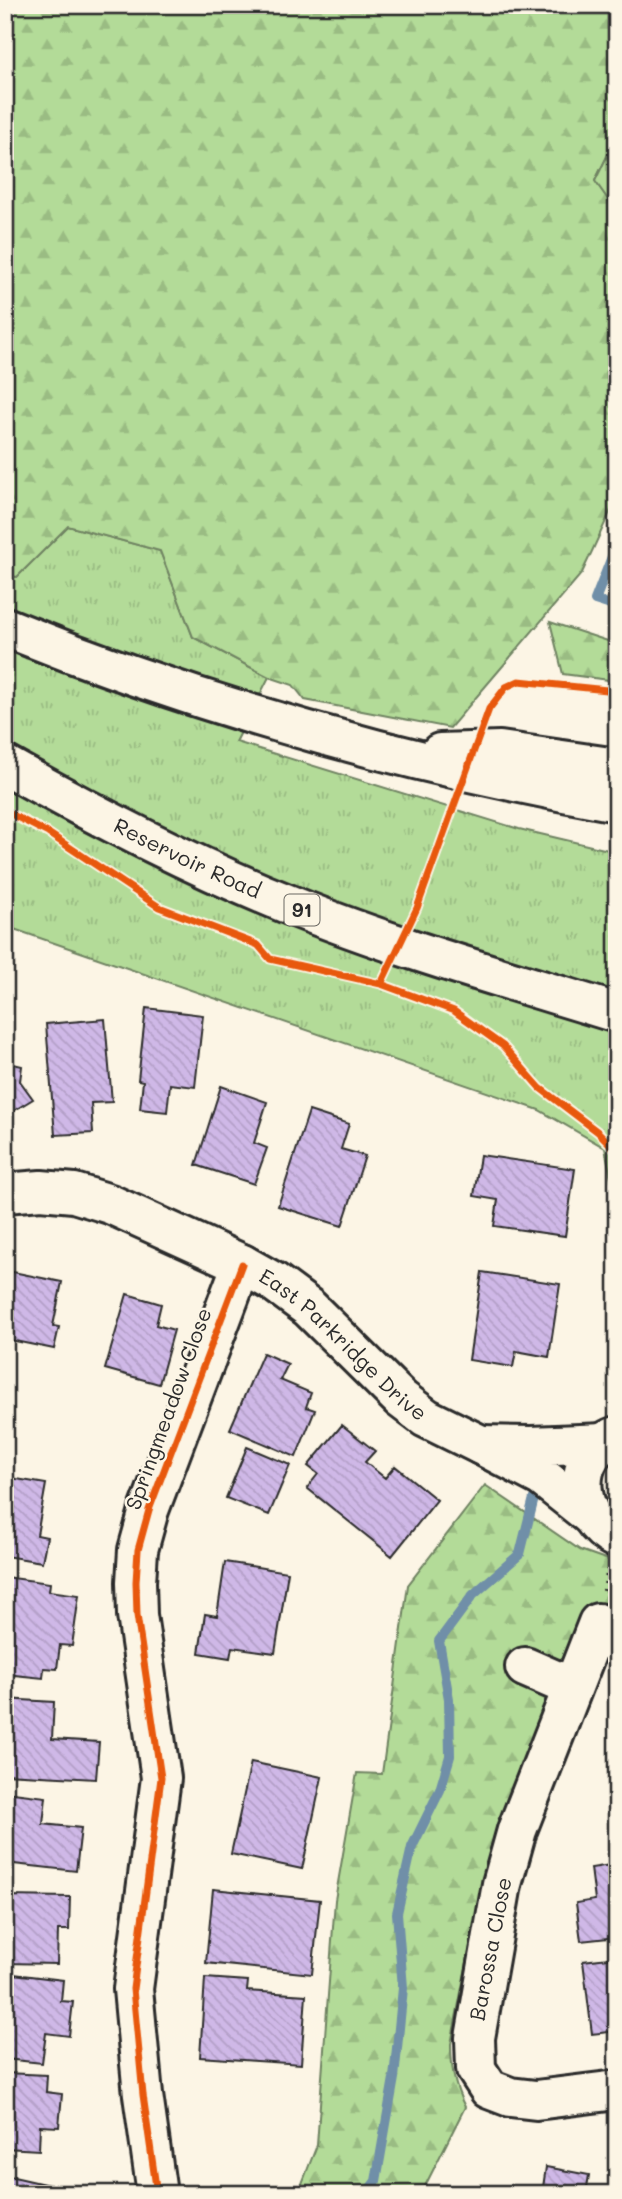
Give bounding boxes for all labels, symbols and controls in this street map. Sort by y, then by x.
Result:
street label: Reservoir Road [110,811,266,904]
road number: 91 [284,894,320,926]
street label: East Parkridge Drive [255,1262,433,1426]
street label: Springmeadow Close [118,1304,217,1513]
street label: Barossa Close [462,1875,517,2023]

